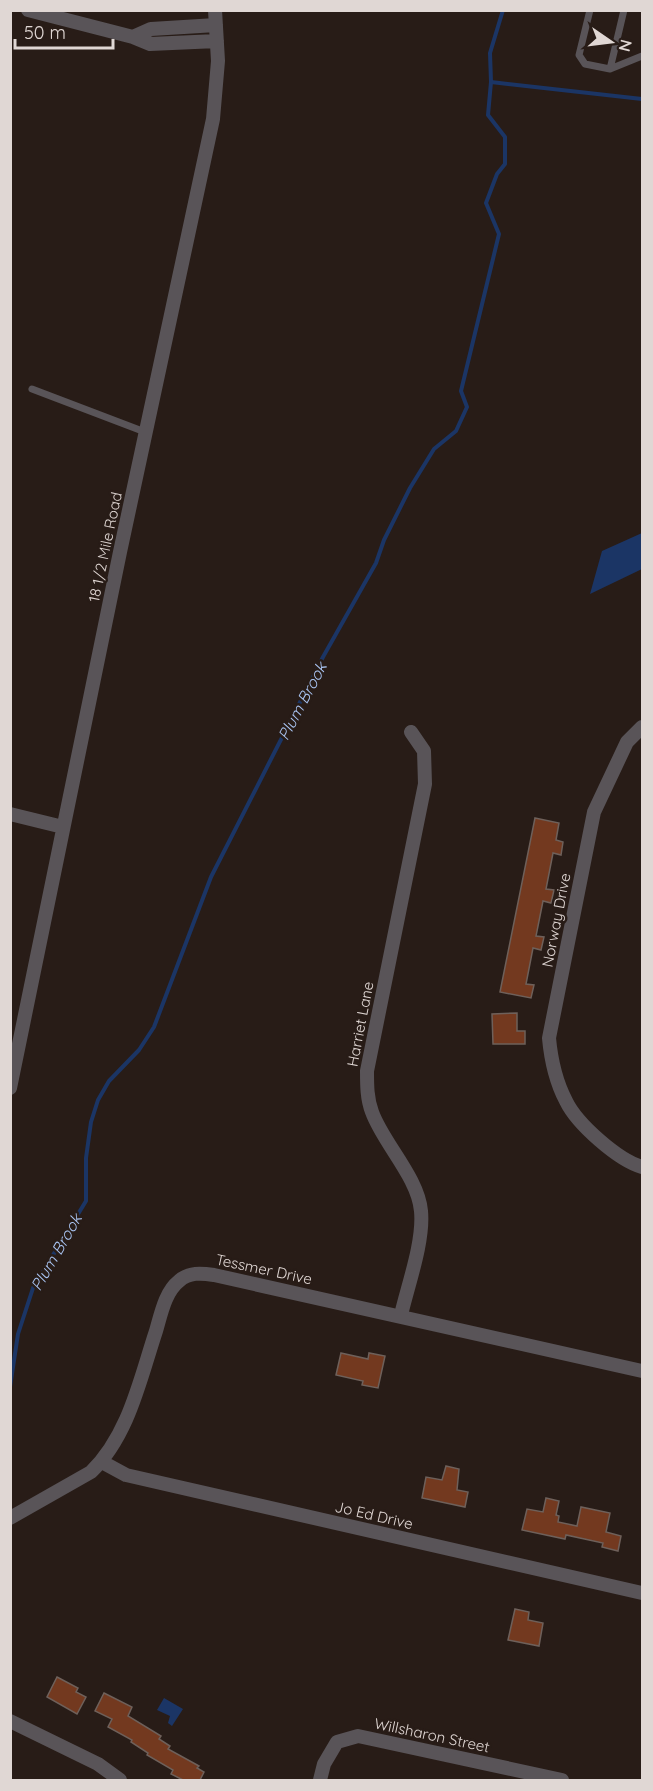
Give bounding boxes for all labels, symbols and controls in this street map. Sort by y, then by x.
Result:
scale bar [15,12,112,50]
north arrow [581,12,641,72]
text: 50 m [24,21,66,44]
text: N [614,38,637,54]
street label: 18 1/2 Mile Road [84,490,126,604]
water label: Plum Brook [273,657,332,743]
street label: Norway Drive [538,871,574,969]
street label: Harriet Lane [342,980,378,1068]
water label: Plum Brook [26,1209,87,1294]
street label: Tessmer Drive [214,1250,314,1288]
street label: Jo Ed Drive [333,1497,415,1533]
street label: Willsharon Street [373,1713,491,1757]

